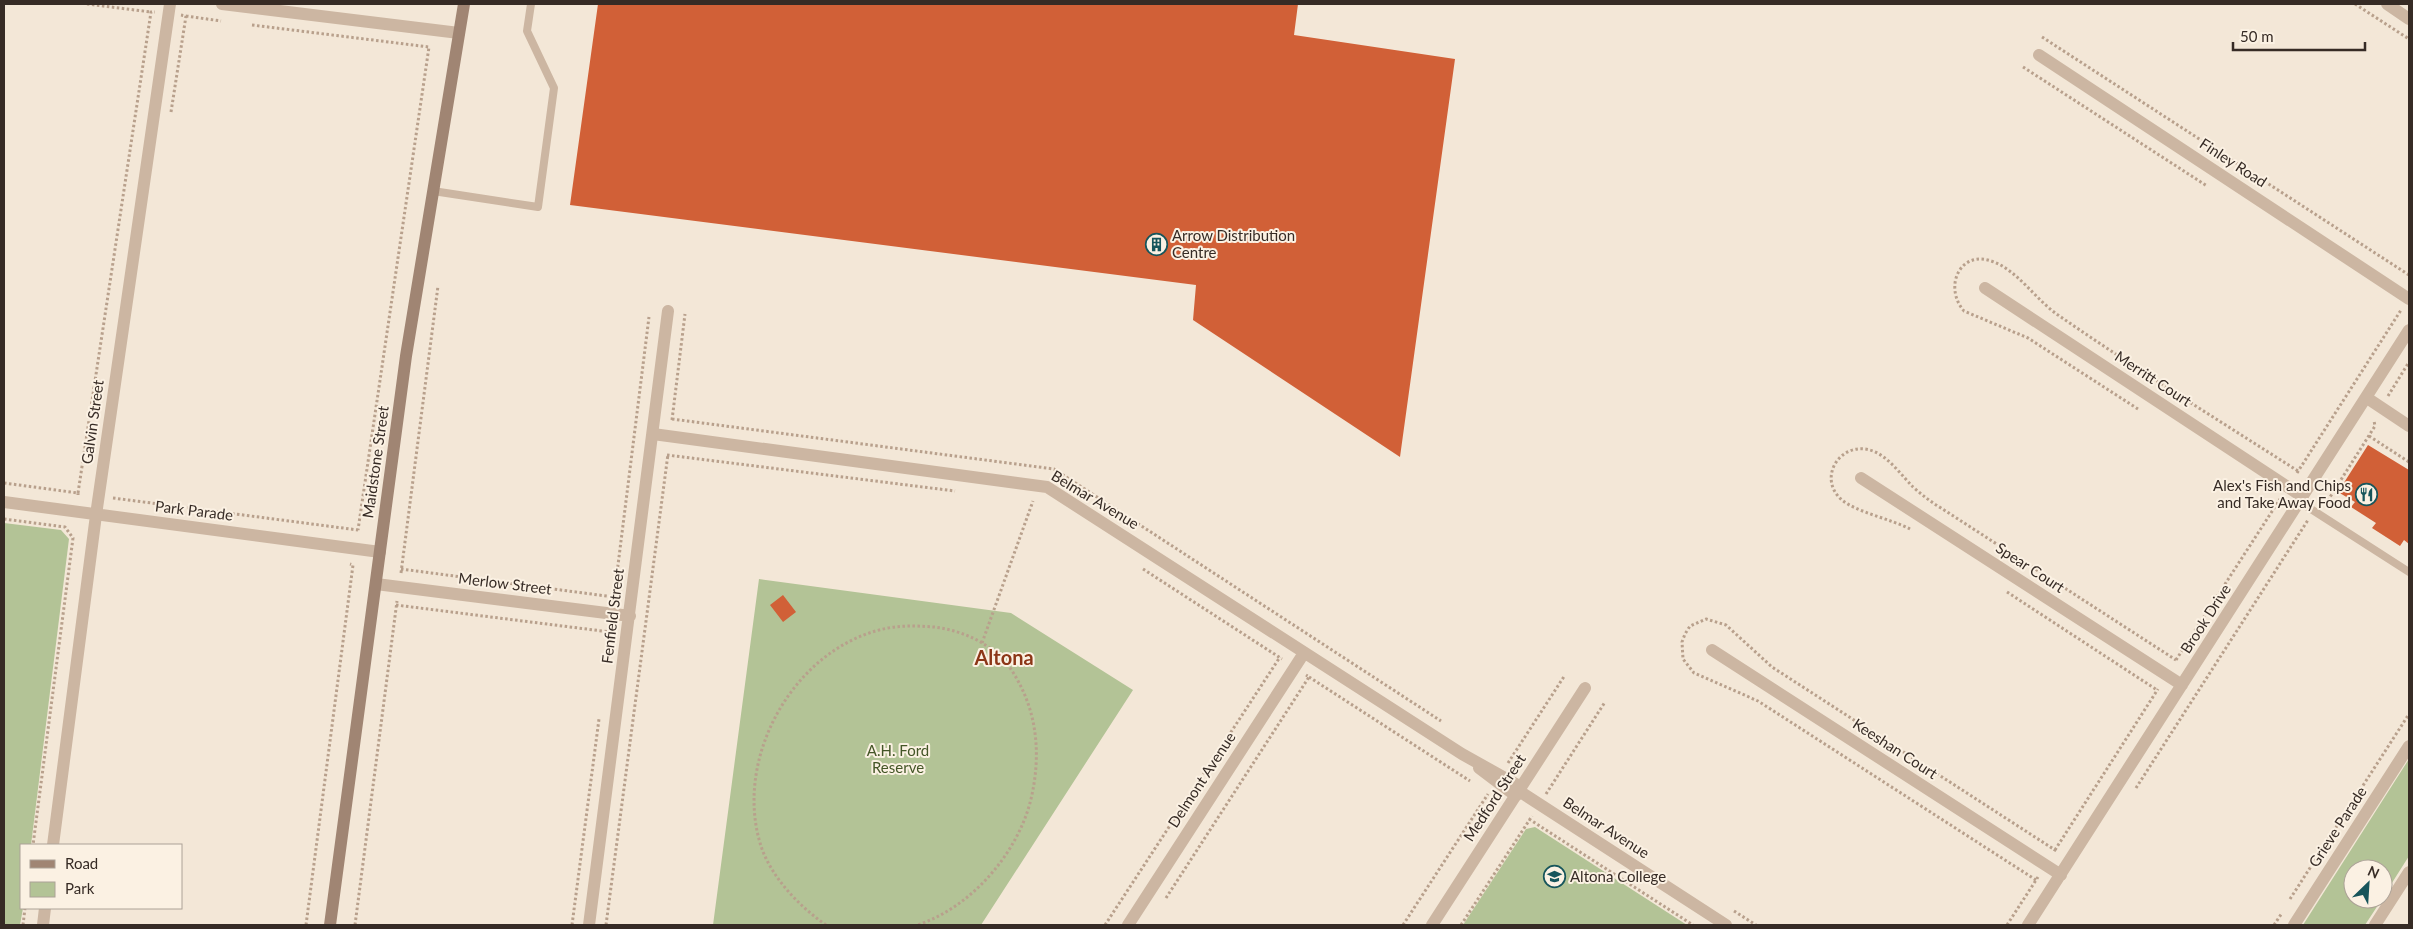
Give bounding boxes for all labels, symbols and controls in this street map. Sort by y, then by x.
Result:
scale bar [2233,20,2366,52]
text: 50 m [2240,27,2274,45]
street label: Finley Road [2197,134,2270,190]
place label: Arrow Distribution Centre [1172,226,1295,261]
building icon: Arrow Distribution Centre [1144,233,1168,257]
street label: Merritt Court [2112,347,2196,410]
street label: Galvin Street [77,378,107,465]
street label: Maidstone Street [358,404,392,519]
street label: Belmar Avenue [1048,466,1143,532]
place label: Alex's Fish and Chips and Take Away Food [2213,476,2351,511]
restaurant icon: Alex's Fish and Chips and Take Away Food [2355,483,2379,507]
street label: Park Parade [154,496,234,524]
street label: Spear Court [1993,538,2069,596]
street label: Fenfield Street [597,567,627,665]
street label: Merlow Street [457,568,553,598]
street label: Brook Drive [2176,580,2234,656]
district label: Altona [973,645,1034,669]
street label: Keeshan Court [1850,714,1942,783]
street label: Delmont Avenue [1164,728,1239,831]
park label: A.H. Ford Reserve [867,741,929,776]
street label: Medford Street [1459,750,1529,844]
street label: Grieve Parade [2304,783,2370,870]
street label: Belmar Avenue [1560,793,1653,862]
legend [20,844,182,909]
text: Road [65,854,98,872]
north arrow [2343,859,2393,909]
text: N [2365,862,2382,882]
school or university icon: Altona College [1542,865,1566,889]
place label: Altona College [1570,867,1666,885]
text: Park [65,879,95,897]

